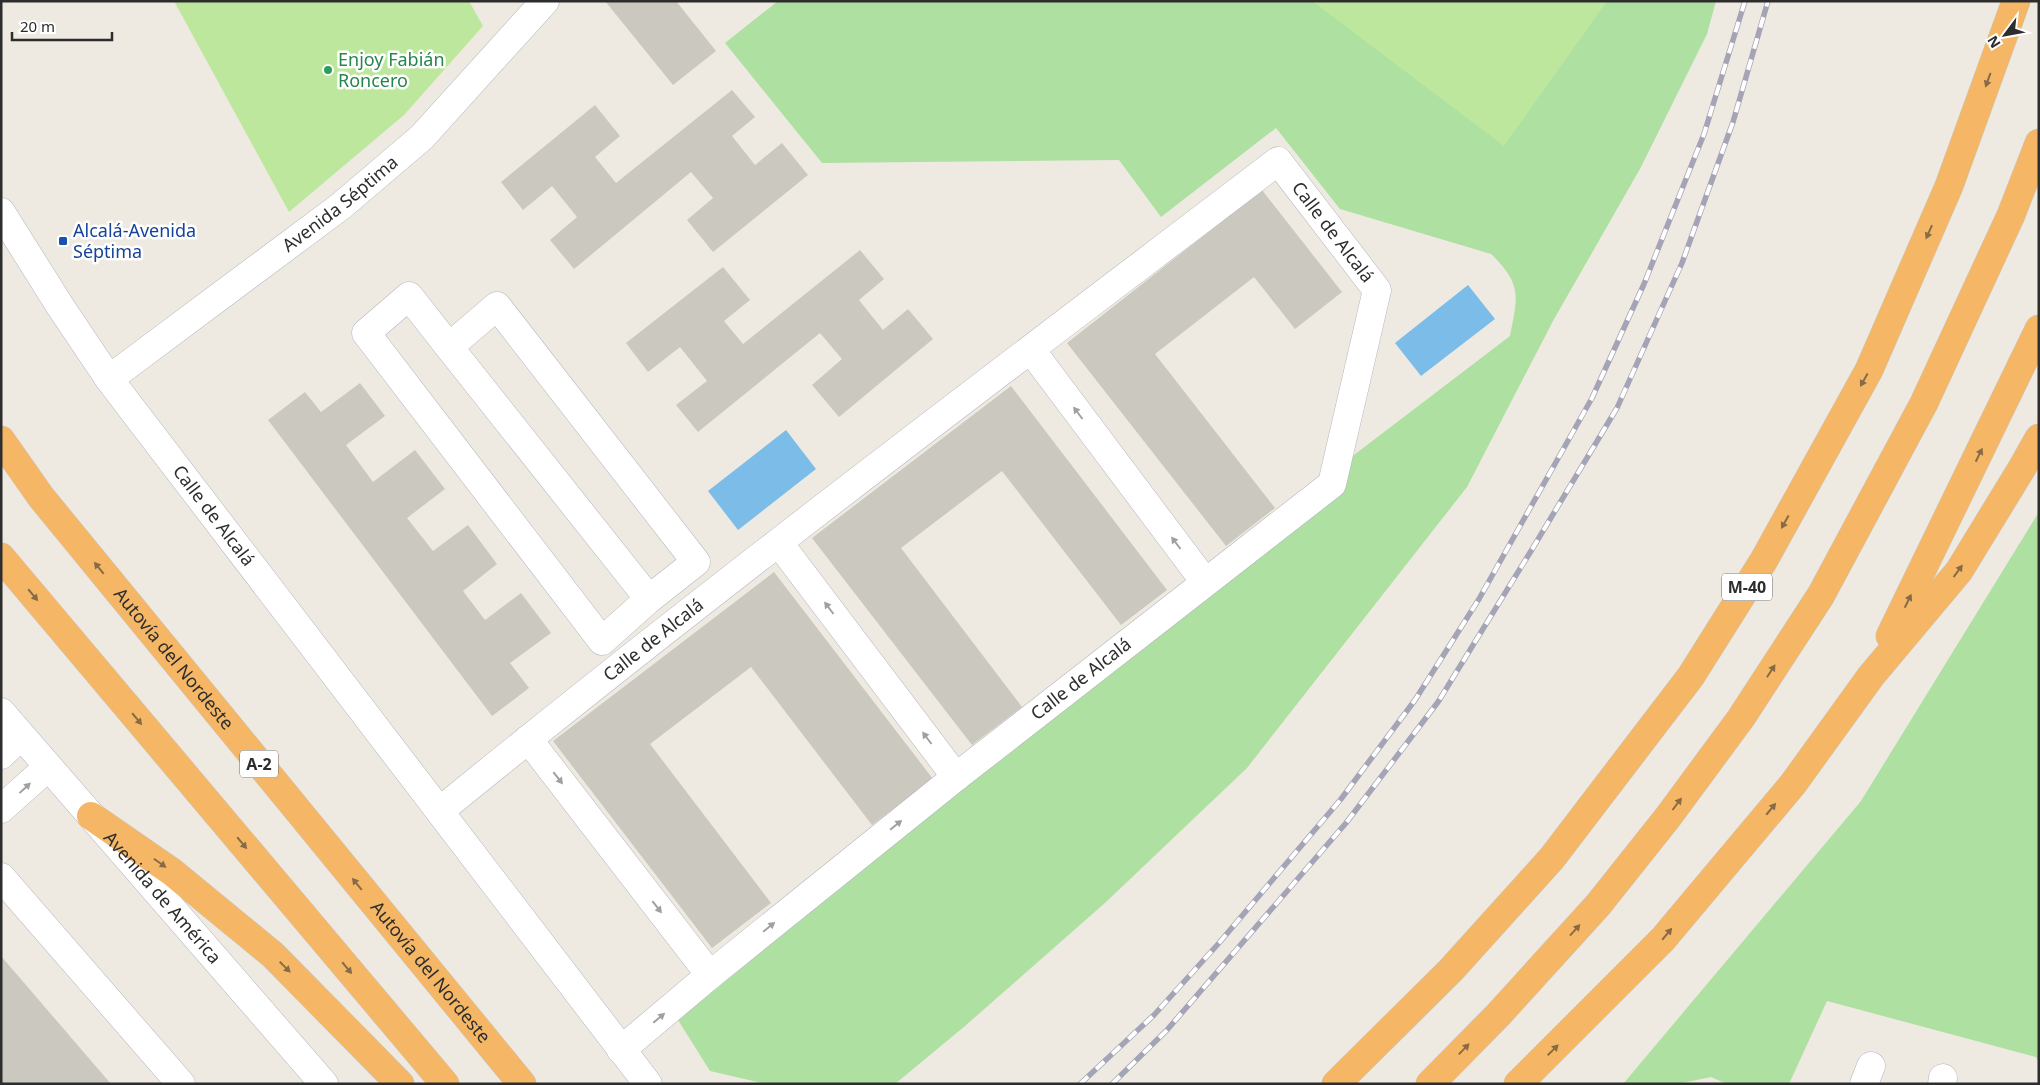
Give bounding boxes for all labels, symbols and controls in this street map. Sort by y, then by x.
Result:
scale bar [12,10,112,42]
north arrow [1980,10,2030,60]
text: 20 m [20,16,55,36]
text: N [1982,32,2005,52]
place label: Enjoy Fabián Roncero [338,47,445,92]
marker: Enjoy Fabián Roncero [322,64,334,76]
one-way arrow [1984,73,1992,88]
street label: Avenida Séptima [277,150,403,257]
street label: Calle de Alcalá [1287,176,1380,287]
place label: Alcalá-Avenida Séptima [73,218,196,263]
one-way arrow [1925,225,1933,239]
marker: Alcalá-Avenida Séptima [57,235,69,247]
one-way arrow [1859,373,1868,387]
one-way arrow [1073,407,1084,420]
one-way arrow [1975,448,1983,462]
street label: Calle de Alcalá [168,460,261,571]
one-way arrow [1781,515,1789,530]
one-way arrow [1171,536,1181,550]
one-way arrow [94,562,105,575]
one-way arrow [1953,564,1963,578]
road number: M-40 [1722,574,1772,600]
street label: Autovía del Nordeste [109,582,240,734]
one-way arrow [27,588,38,601]
street label: Calle de Alcalá [598,592,708,686]
one-way arrow [1904,594,1912,608]
one-way arrow [824,601,834,615]
street label: Calle de Alcalá [1025,631,1135,725]
one-way arrow [1767,665,1776,678]
one-way arrow [132,712,143,725]
one-way arrow [922,731,932,745]
road number: A-2 [240,751,278,778]
one-way arrow [553,771,563,785]
one-way arrow [18,782,30,794]
one-way arrow [1672,798,1683,811]
one-way arrow [1766,803,1777,816]
one-way arrow [889,820,902,831]
street label: Avenida de América [99,826,227,968]
one-way arrow [236,837,248,849]
one-way arrow [153,859,167,868]
one-way arrow [352,878,363,891]
street label: Autovía del Nordeste [366,895,497,1048]
one-way arrow [652,900,662,914]
one-way arrow [762,922,775,933]
one-way arrow [1569,925,1581,937]
one-way arrow [1662,928,1673,941]
one-way arrow [279,961,291,973]
one-way arrow [341,961,352,974]
one-way arrow [652,1013,665,1024]
one-way arrow [1458,1043,1470,1055]
one-way arrow [1547,1044,1559,1056]

